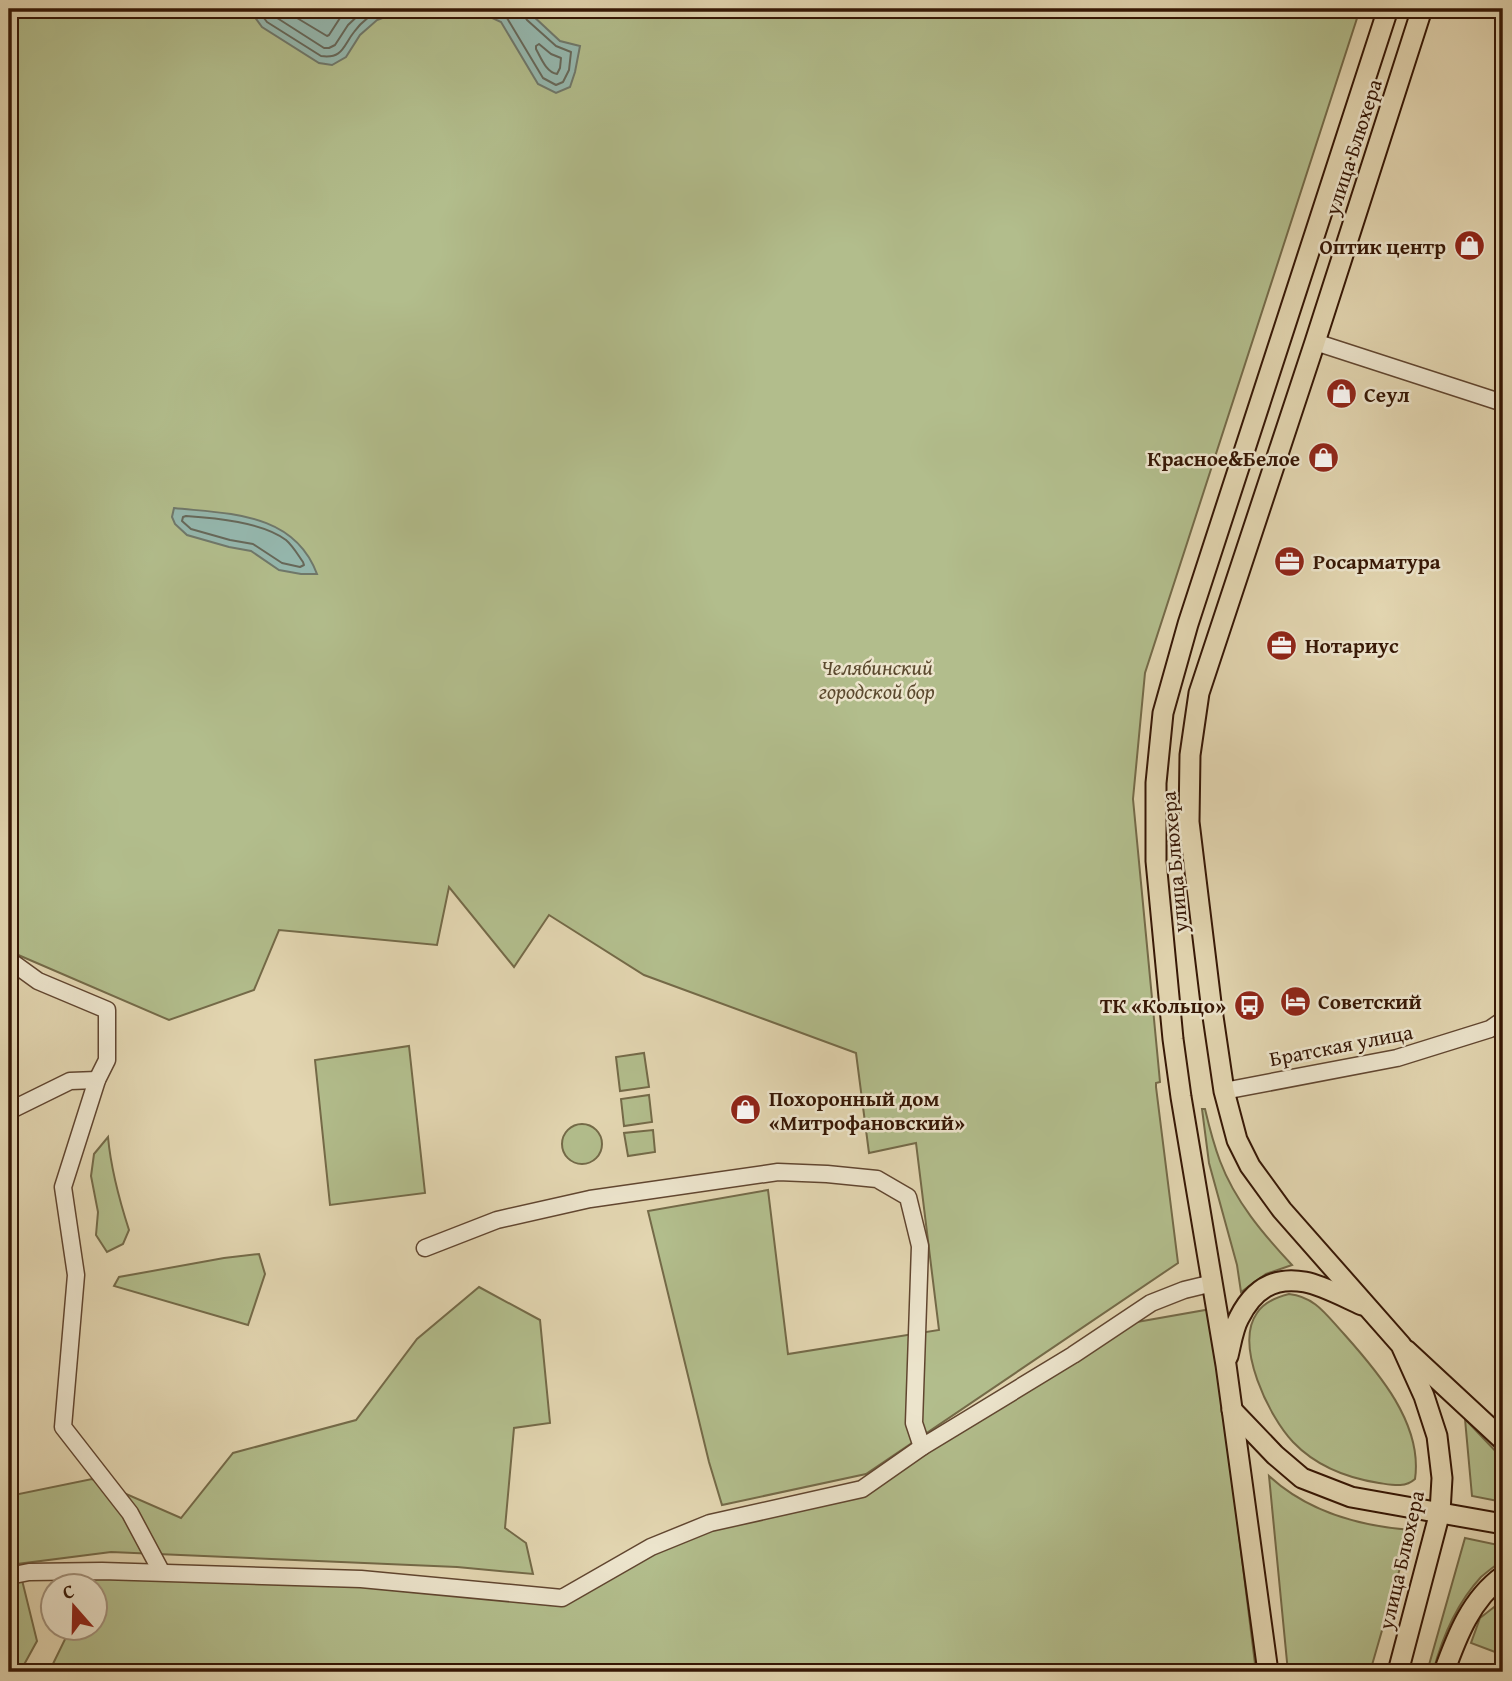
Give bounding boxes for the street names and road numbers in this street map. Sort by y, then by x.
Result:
street label: улица Блюхера [1316,75,1390,220]
street label: улица Блюхера [1152,790,1196,935]
street label: Братская улица [1267,1016,1415,1074]
street label: улица Блюхера [1370,1487,1432,1634]

